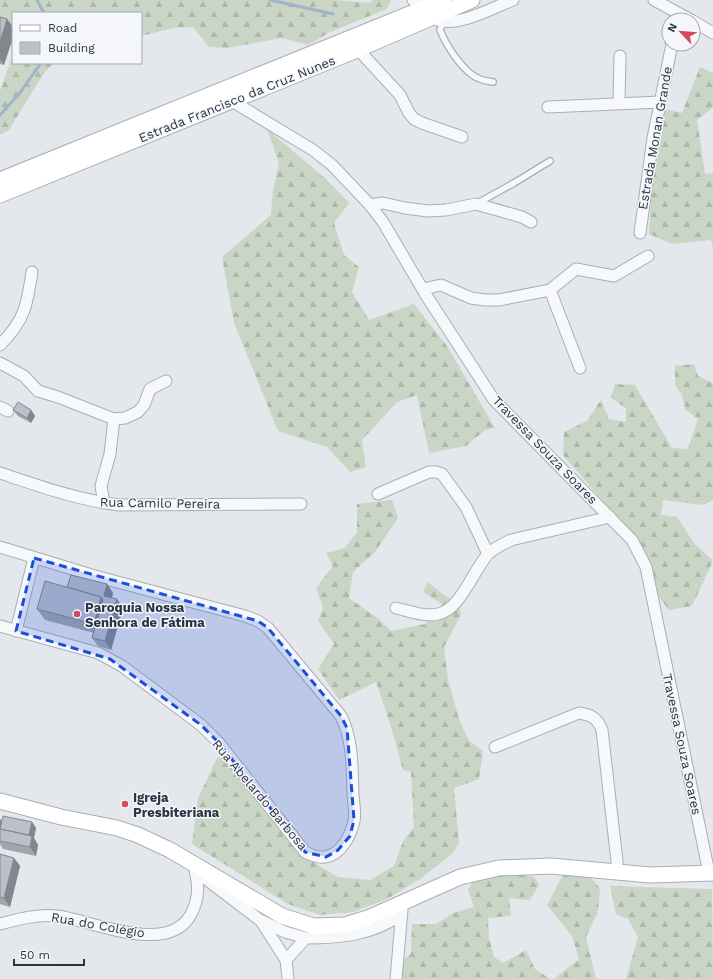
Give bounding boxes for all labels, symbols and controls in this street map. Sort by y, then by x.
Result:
legend [12,12,142,64]
north arrow [661,12,701,52]
text: Road [48,21,77,35]
text: N [665,21,680,34]
text: Building [48,41,95,55]
street label: Estrada Francisco da Cruz Nunes [136,52,338,145]
street label: Estrada Monan Grande [635,65,675,211]
street label: Travessa Souza Soares [490,393,601,507]
street label: Rua Camilo Pereira [100,494,221,512]
place label: Paroquia Nossa Senhora de Fátima [85,600,205,630]
marker: Paroquia Nossa Senhora de Fátima [72,609,82,619]
street label: Travessa Souza Soares [660,672,704,816]
street label: Rua Abelardo Barbosa [209,737,311,854]
place label: Igreja Presbiteriana [133,790,220,820]
marker: Igreja Presbiteriana [120,799,130,809]
street label: Rua do Colégio [50,909,146,941]
scale bar [14,941,84,967]
text: 50 m [20,948,50,962]

